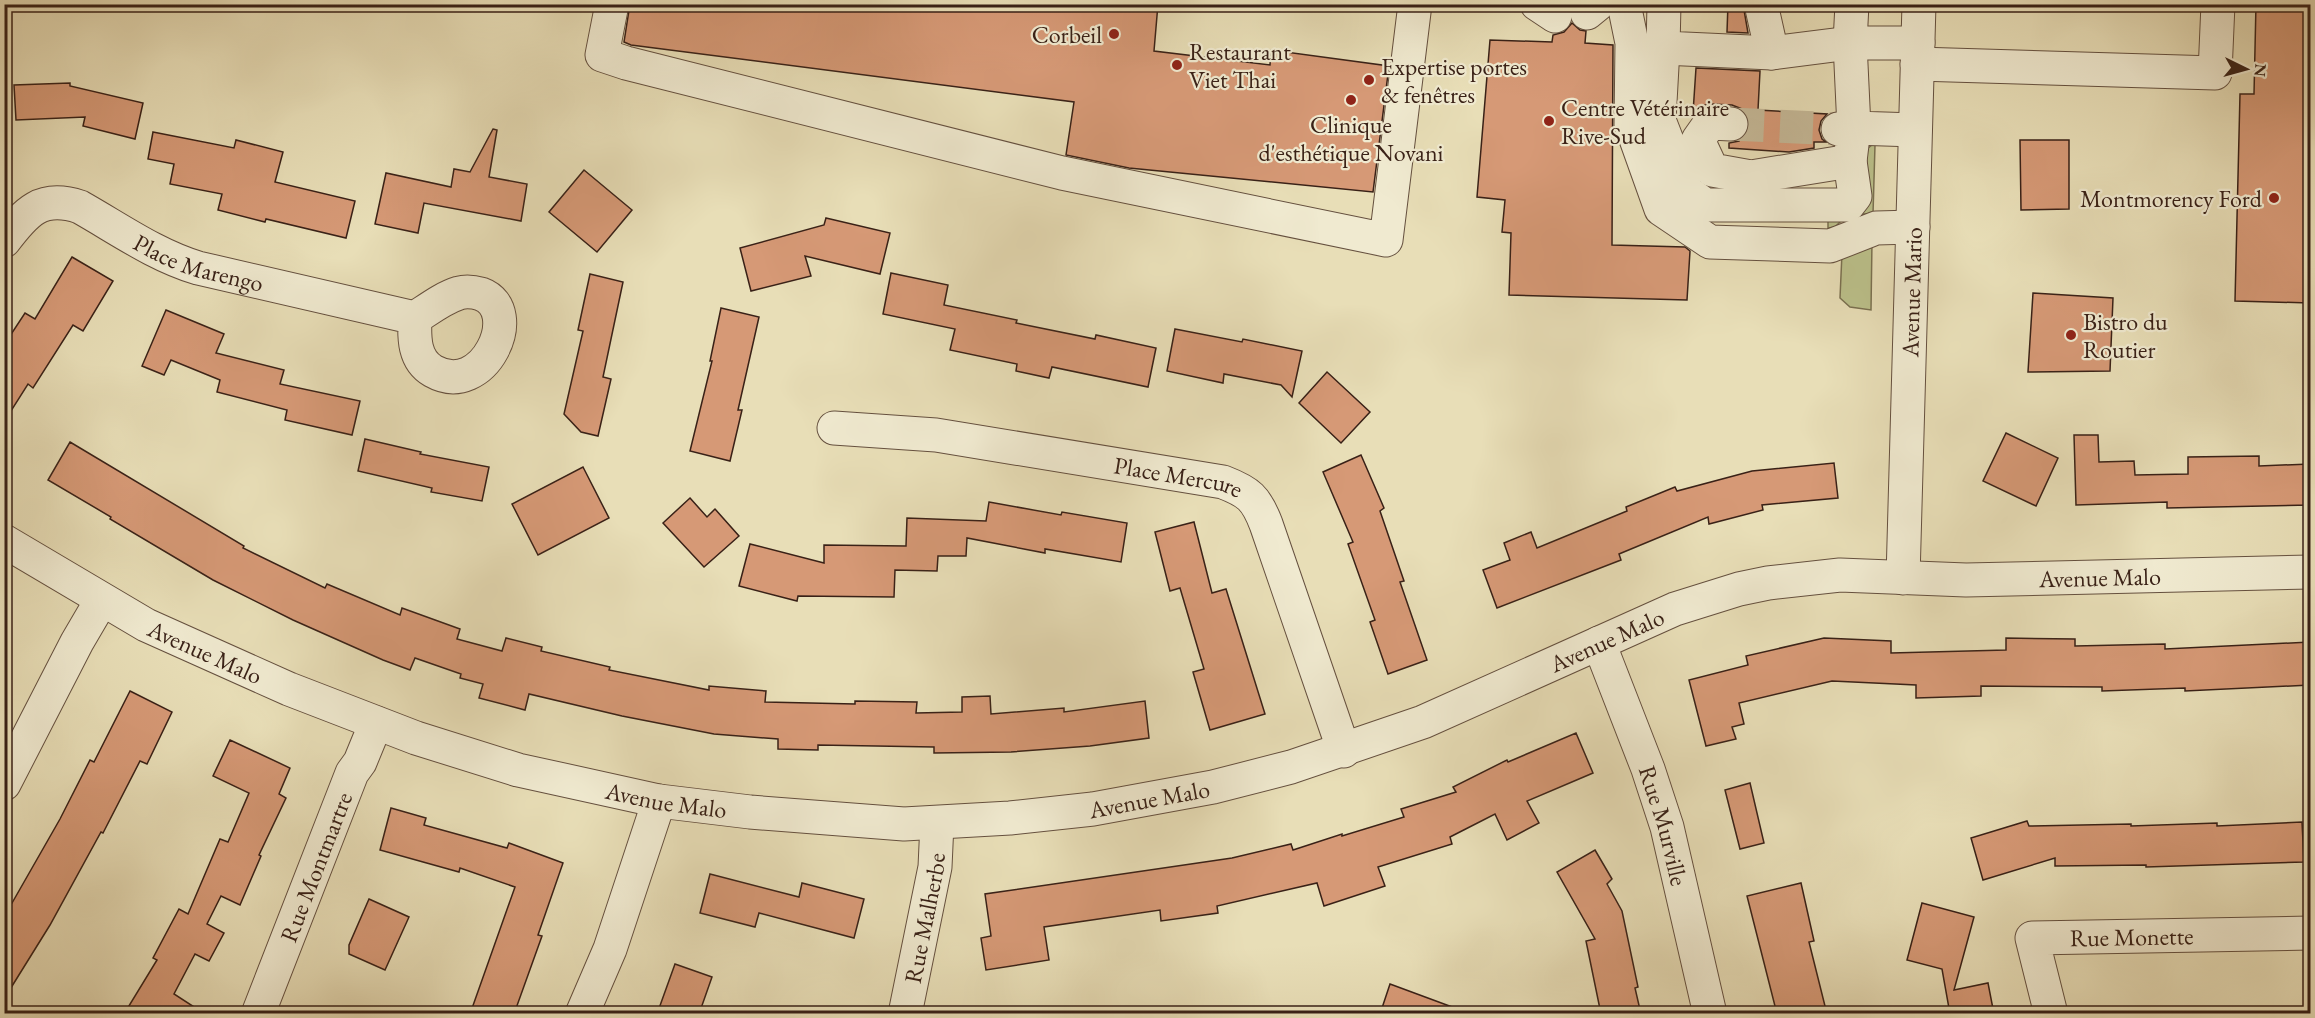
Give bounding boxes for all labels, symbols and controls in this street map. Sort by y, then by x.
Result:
place label: Corbeil [1032,19,1102,50]
marker: Corbeil [1107,27,1121,41]
place label: Restaurant Viet Thai [1189,36,1291,95]
north arrow [2216,39,2276,99]
place label: Expertise portes & fenêtres [1381,51,1527,110]
marker: Restaurant Viet Thai [1170,58,1184,72]
text: N [2249,63,2271,78]
marker: Expertise portes & fenêtres [1362,73,1376,87]
place label: Centre Vétérinaire Rive-Sud [1561,92,1729,151]
marker: Clinique d'esthétique Novani [1344,93,1358,107]
place label: Clinique d'esthétique Novani [1259,109,1444,168]
marker: Centre Vétérinaire Rive-Sud [1542,114,1556,128]
place label: Montmorency Ford [2080,183,2263,214]
marker: Montmorency Ford [2267,191,2281,205]
street label: Place Marengo [128,226,267,298]
street label: Avenue Mario [1894,226,1928,359]
place label: Bistro du Routier [2083,306,2168,365]
marker: Bistro du Routier [2064,328,2078,342]
street label: Place Mercure [1112,449,1248,504]
street label: Avenue Malo [2037,560,2161,594]
street label: Avenue Malo [1544,601,1669,679]
street label: Avenue Malo [142,612,268,691]
street label: Rue Murville [1632,761,1695,889]
street label: Avenue Malo [1085,772,1212,825]
street label: Avenue Malo [602,774,729,825]
street label: Rue Montmartre [272,787,359,946]
street label: Rue Malherbe [896,852,951,986]
street label: Rue Monette [2070,920,2194,953]

